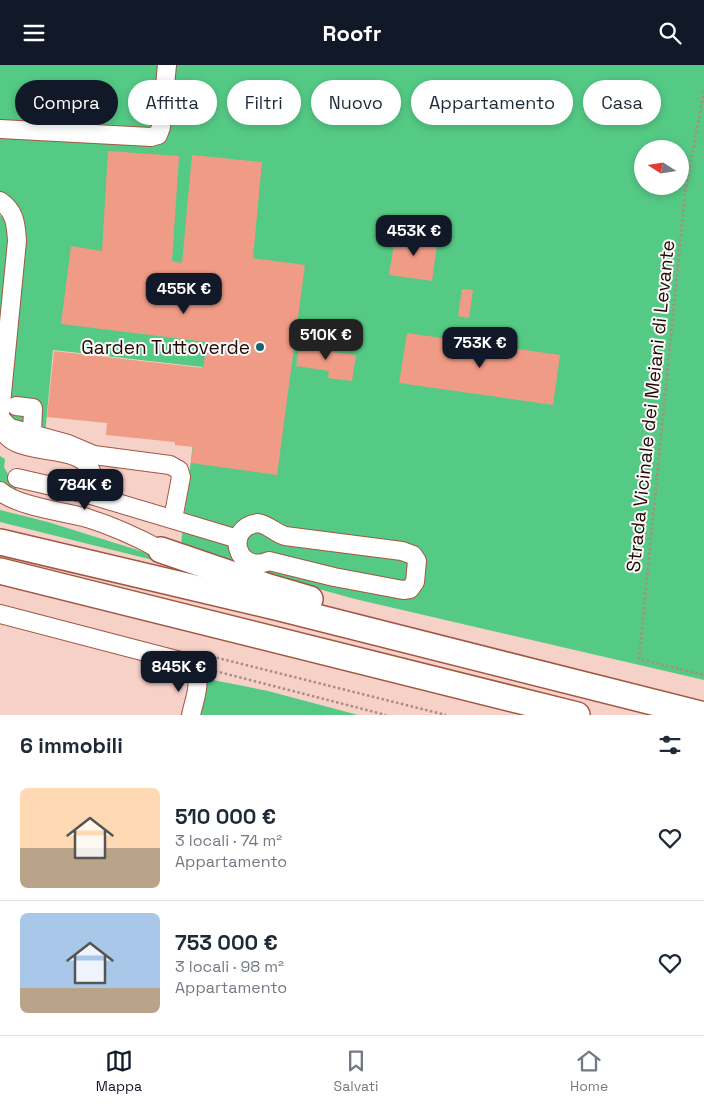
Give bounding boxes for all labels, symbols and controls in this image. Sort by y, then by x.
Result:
icon: menu [20,19,48,47]
text: Roofr [323,19,381,47]
icon: search [656,19,684,47]
chip: Compra [15,80,118,125]
chip: Affitta [128,80,217,125]
chip: Filtri [227,80,301,125]
chip: Nuovo [311,80,401,125]
chip: Appartamento [411,80,573,125]
chip: Casa [583,80,661,125]
north arrow [634,140,689,195]
map controls [634,140,689,195]
pin: 453K € [373,215,455,257]
text: 453K € [387,220,441,241]
street label: Strada Vicinale dei Meiani di Levante [621,239,680,573]
pin: 455K € [143,273,225,315]
text: 455K € [157,278,211,299]
pin: 510K € [285,319,367,361]
text: 510K € [300,324,352,345]
pin: 753K € [439,327,521,369]
text: 753K € [453,332,507,353]
place label: Garden Tuttoverde [81,335,250,360]
marker: Garden Tuttoverde [254,341,266,353]
pin: 784K € [44,469,126,511]
text: 784K € [58,474,112,495]
pin: 845K € [138,651,220,693]
text: 845K € [152,656,206,677]
icon: filters [656,731,684,759]
text: 6 immobili [20,732,123,759]
text: 510 000 € [175,803,276,830]
icon: home [60,808,120,868]
icon: heart [656,824,684,852]
text: 3 locali · 74 m² [175,830,282,851]
text: Appartamento [175,851,287,872]
text: 753 000 € [175,929,278,956]
icon: home [60,933,120,993]
icon: heart [656,949,684,977]
text: 3 locali · 98 m² [175,956,284,977]
text: Appartamento [175,977,287,998]
tab: Mappa [96,1047,142,1095]
tab: Salvati [334,1047,378,1095]
tab: Home [570,1047,608,1095]

